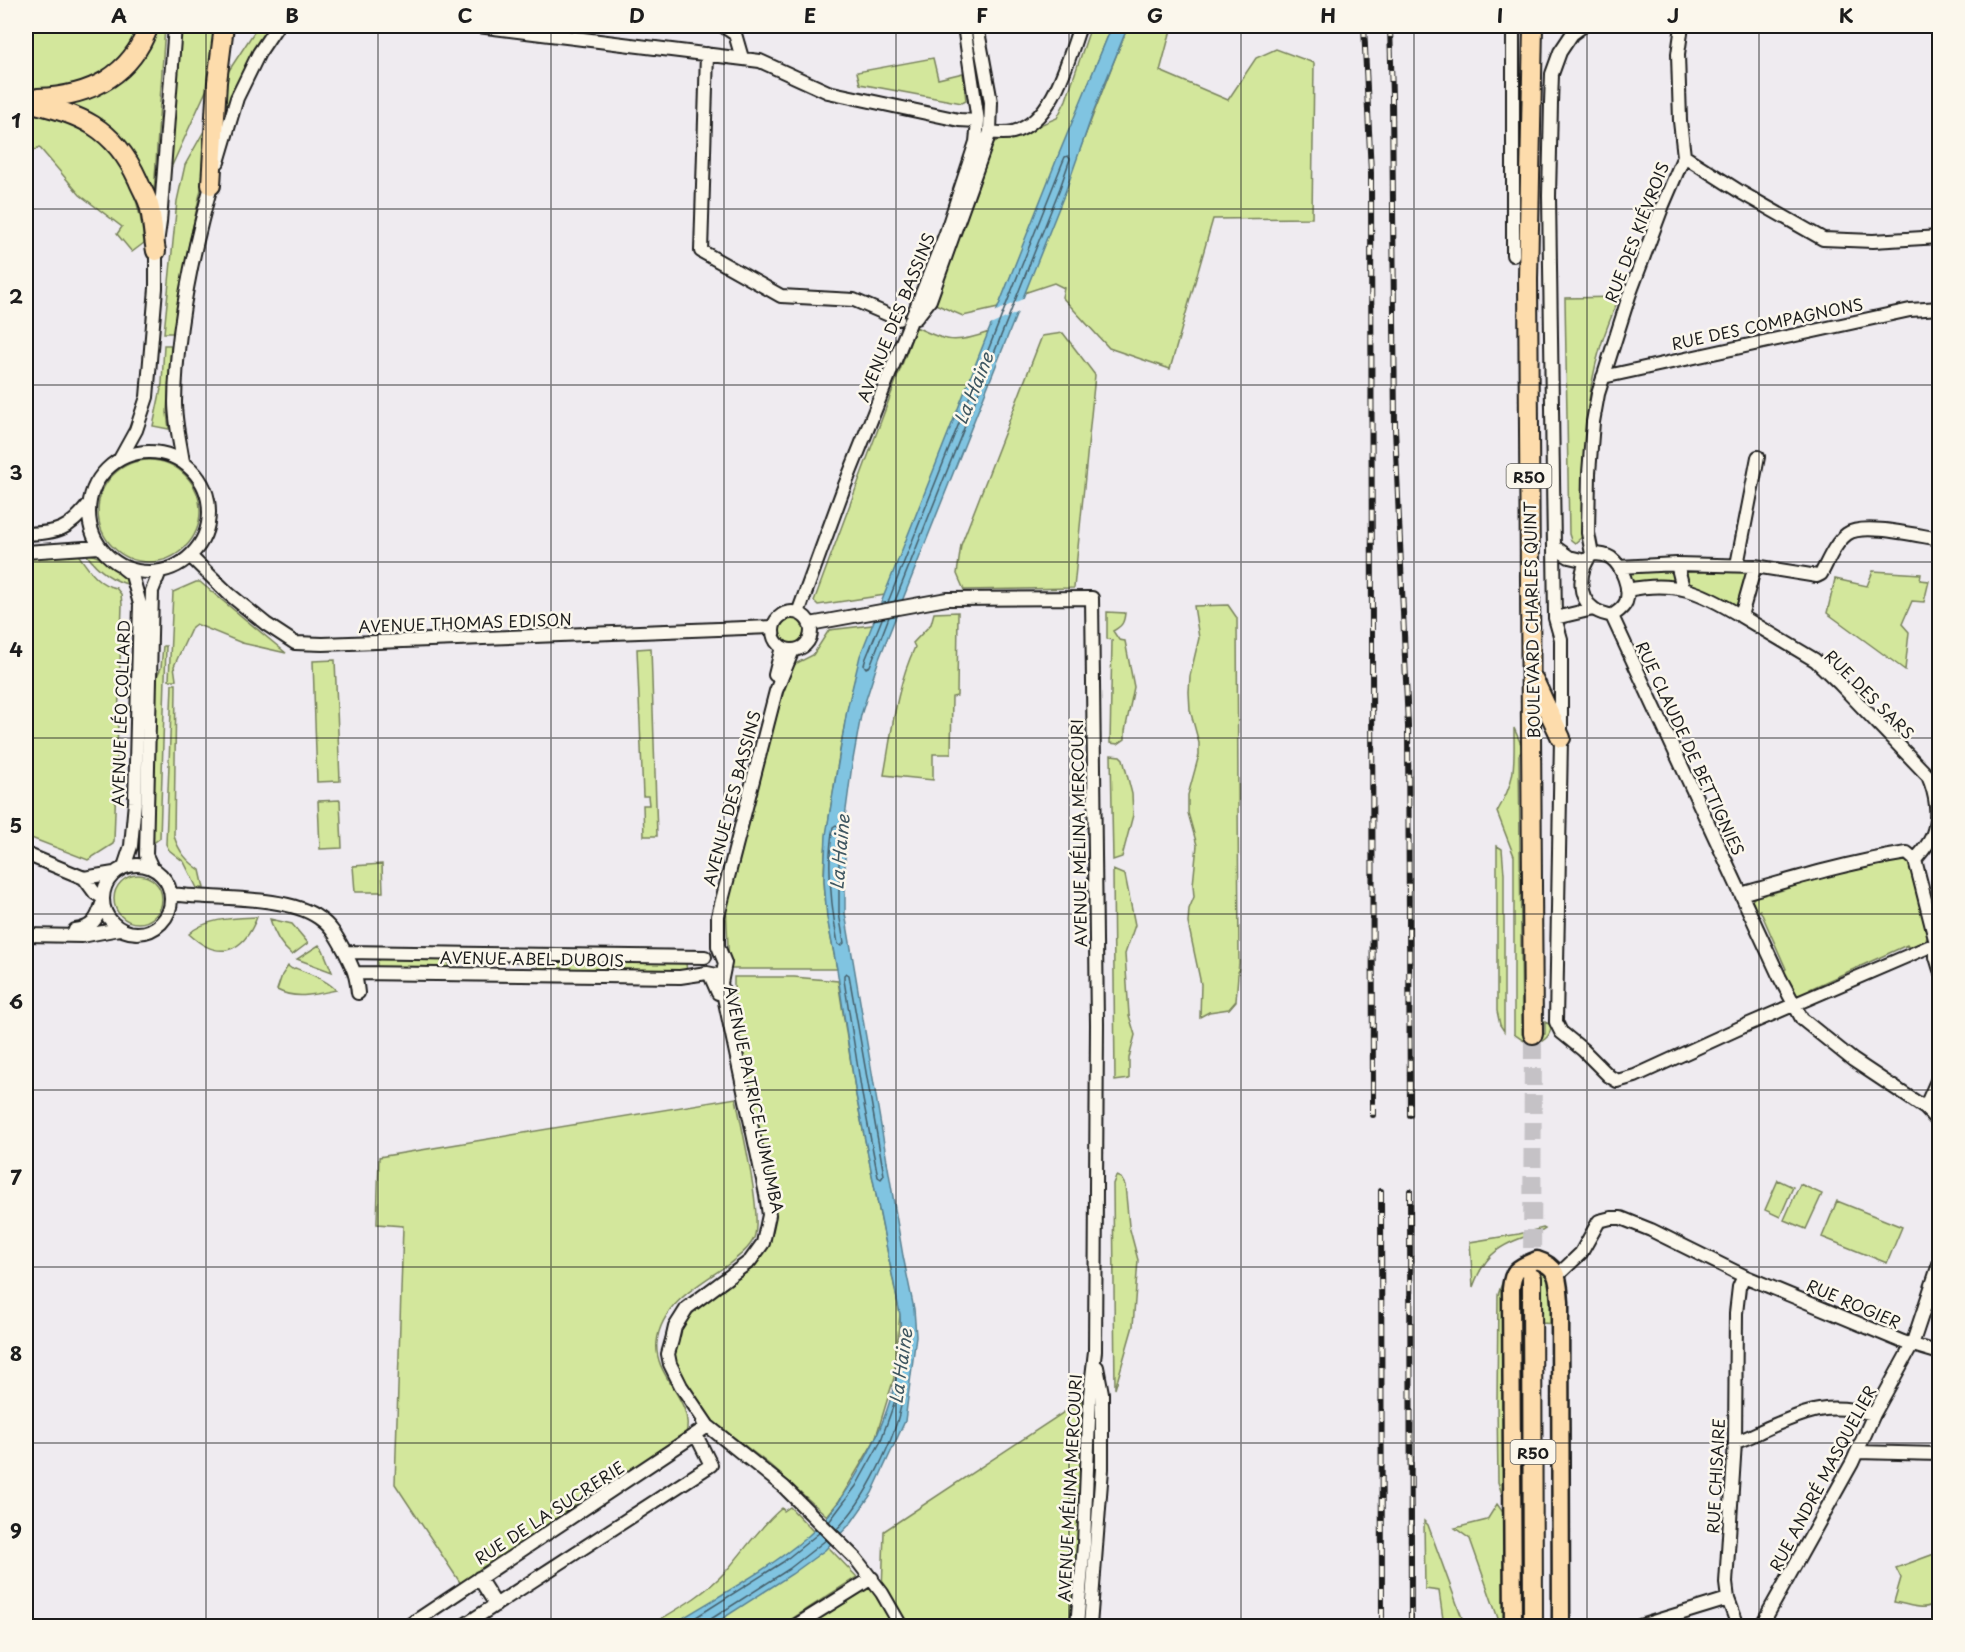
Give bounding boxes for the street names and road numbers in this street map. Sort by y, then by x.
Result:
street label: RUE DES KIÉVROIS [1598,158,1674,306]
street label: AVENUE DES BASSINS [850,229,940,405]
street label: RUE DES COMPAGNONS [1669,291,1865,355]
road number: R50 [1506,464,1552,488]
street label: BOULEVARD CHARLES QUINT [1517,501,1545,739]
street label: AVENUE THOMAS EDISON [358,606,572,638]
street label: AVENUE LÉO COLLARD [105,619,135,807]
street label: RUE CLAUDE DE BETTIGNIES [1631,637,1751,859]
street label: RUE DES SARS [1820,644,1920,744]
street label: AVENUE DES BASSINS [696,708,766,888]
street label: AVENUE MÉLINA MERCOURI [1064,719,1092,947]
street label: AVENUE ABEL DUBOIS [440,944,624,972]
street label: AVENUE PATRICE LUMUMBA [719,983,791,1215]
street label: RUE ROGIER [1803,1272,1905,1334]
street label: AVENUE MÉLINA MERCOURI [1051,1373,1087,1603]
street label: RUE ANDRÉ MASQUELIER [1763,1381,1881,1575]
street label: RUE CHISAIRE [1700,1418,1730,1534]
road number: R50 [1510,1440,1556,1464]
street label: RUE DE LA SUCRERIE [469,1455,629,1569]

